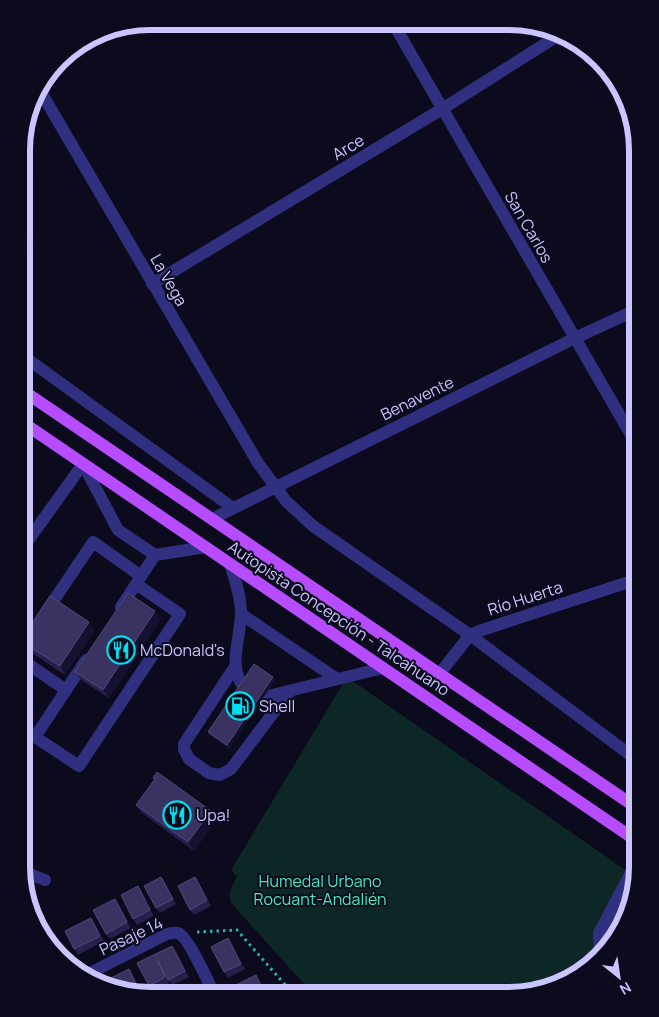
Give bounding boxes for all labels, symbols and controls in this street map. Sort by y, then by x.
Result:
street label: Arce [328,129,368,165]
street label: San Carlos [500,187,558,267]
street label: La Vega [145,250,193,310]
street label: Benavente [377,371,457,425]
street label: Autopista Concepción - Talcahuano [224,535,454,701]
street label: Río Huerta [485,576,565,620]
restaurant icon: McDonald's [106,635,136,665]
place label: McDonald's [140,639,225,661]
fuel station icon: Shell [225,691,255,721]
place label: Shell [259,695,295,717]
restaurant icon: Upa! [162,800,192,830]
place label: Upa! [196,804,231,826]
park label: Humedal Urbano Rocuant-Andalién [253,870,387,910]
street label: Pasaje 14 [96,912,166,960]
north arrow [594,952,644,1002]
text: N [617,978,635,999]

